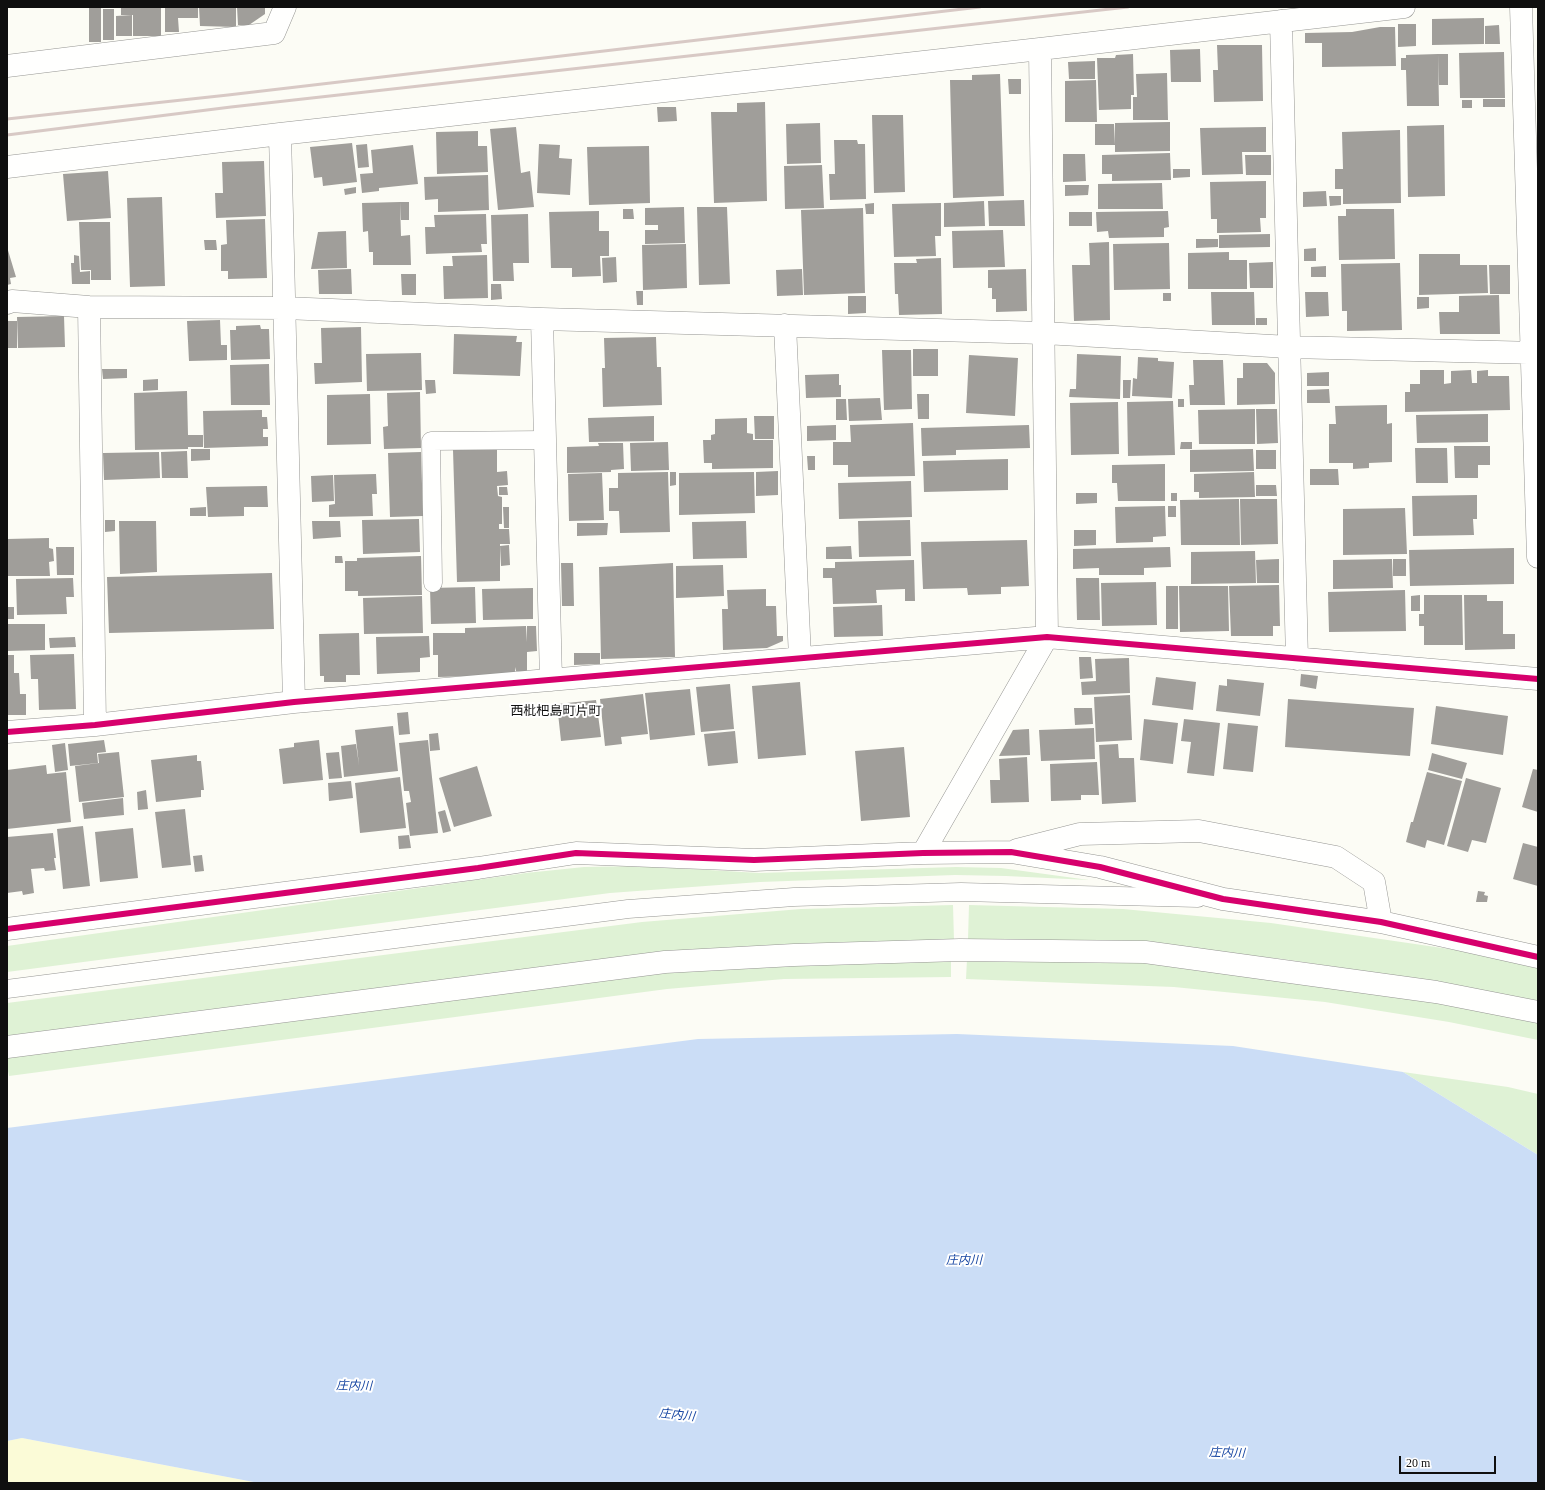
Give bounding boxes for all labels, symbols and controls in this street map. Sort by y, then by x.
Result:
district label: 西枇杷島町片町 [511,702,601,718]
water label: 庄内川 [946,1252,982,1266]
water label: 庄内川 [336,1377,372,1393]
water label: 庄内川 [658,1405,696,1423]
water label: 庄内川 [1209,1444,1245,1460]
scale bar [1401,1448,1498,1474]
text: 20 m [1406,1456,1430,1470]

